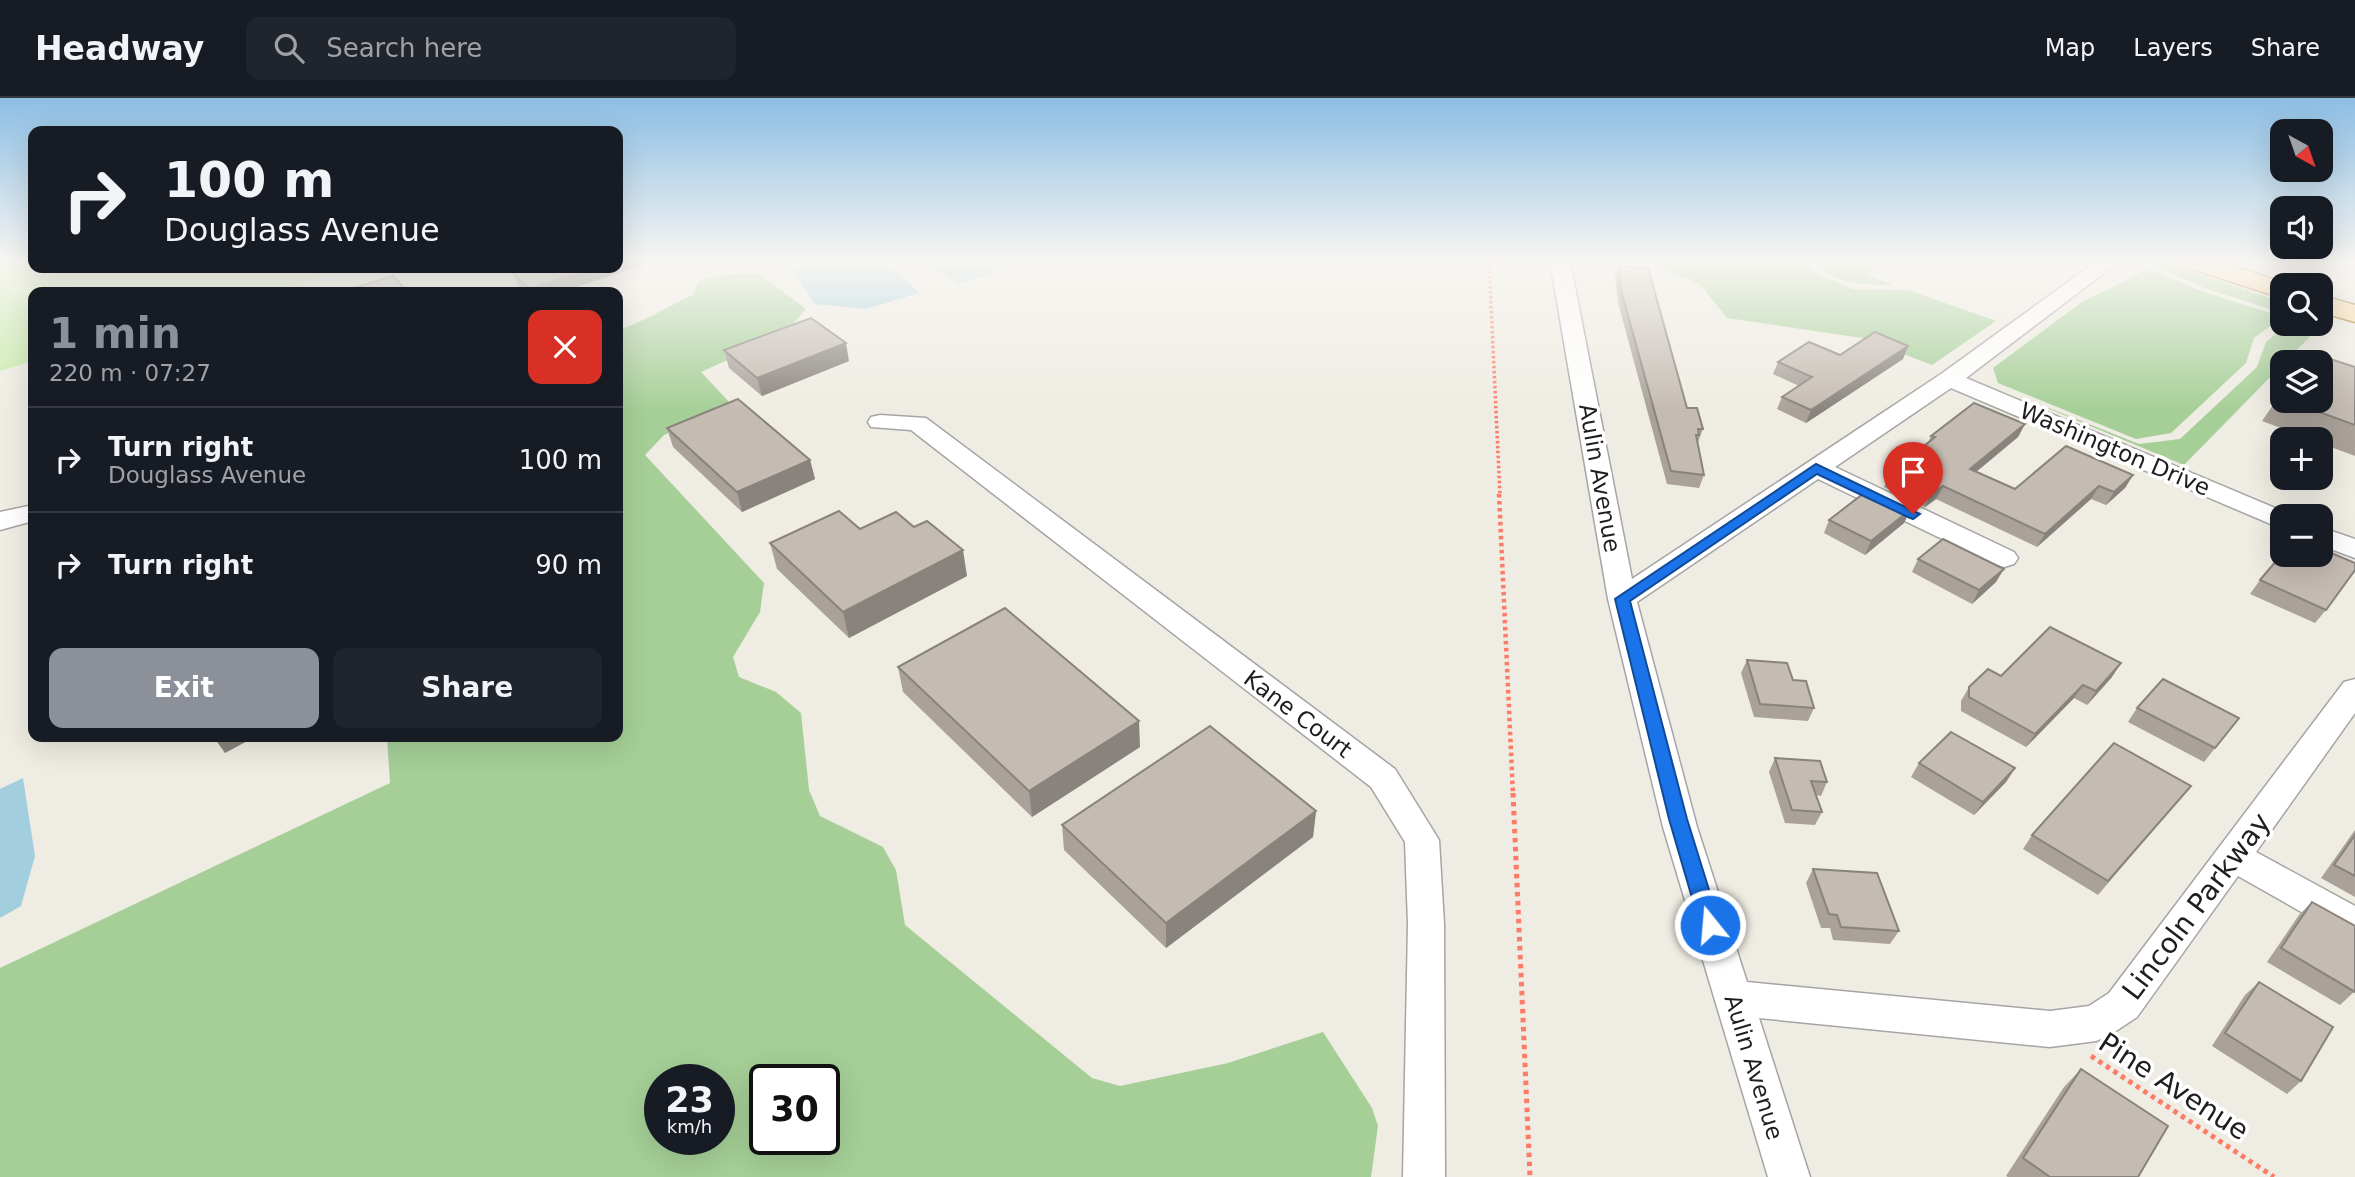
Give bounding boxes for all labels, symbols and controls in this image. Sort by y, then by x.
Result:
search box [246,17,736,80]
text: Headway [35,29,204,68]
icon: search [270,29,308,67]
text: Search here [326,33,482,63]
text: Map [2045,34,2095,62]
text: Layers [2133,34,2213,62]
text: Share [2251,34,2320,62]
north arrow [2270,119,2333,182]
map controls [2270,119,2333,567]
text: 100 m [164,152,334,209]
icon: right [49,154,140,245]
button: sound [2270,196,2333,259]
text: Douglass Avenue [164,211,440,249]
button: search [2270,273,2333,336]
text: 1 min [49,309,181,358]
button: close [528,310,602,384]
button: layers [2270,350,2333,413]
text: 220 m · 07:27 [49,360,211,386]
street label: Washington Drive [2016,397,2214,501]
street label: Aulin Avenue [1574,402,1626,554]
button: + [2270,427,2333,490]
text: Turn right [108,432,253,462]
icon: right [49,441,87,479]
pin [1883,442,1943,514]
text: 100 m [519,445,602,475]
icon: arrive [1894,453,1932,491]
text: Douglass Avenue [108,462,306,488]
button: − [2270,504,2333,567]
icon: right [49,546,87,584]
text: Turn right [108,550,253,580]
text: 90 m [535,550,602,580]
button: Exit [49,648,319,728]
button: Share [333,648,602,728]
street label: Kane Court [1239,665,1357,763]
street label: Lincoln Parkway [2115,806,2277,1006]
position arrow [1673,888,1747,962]
street label: Aulin Avenue [1720,991,1788,1143]
street label: Pine Avenue [2093,1026,2255,1147]
speed limit sign: 30 [749,1064,840,1155]
text: 23 [665,1080,714,1120]
text: km/h [667,1116,712,1137]

